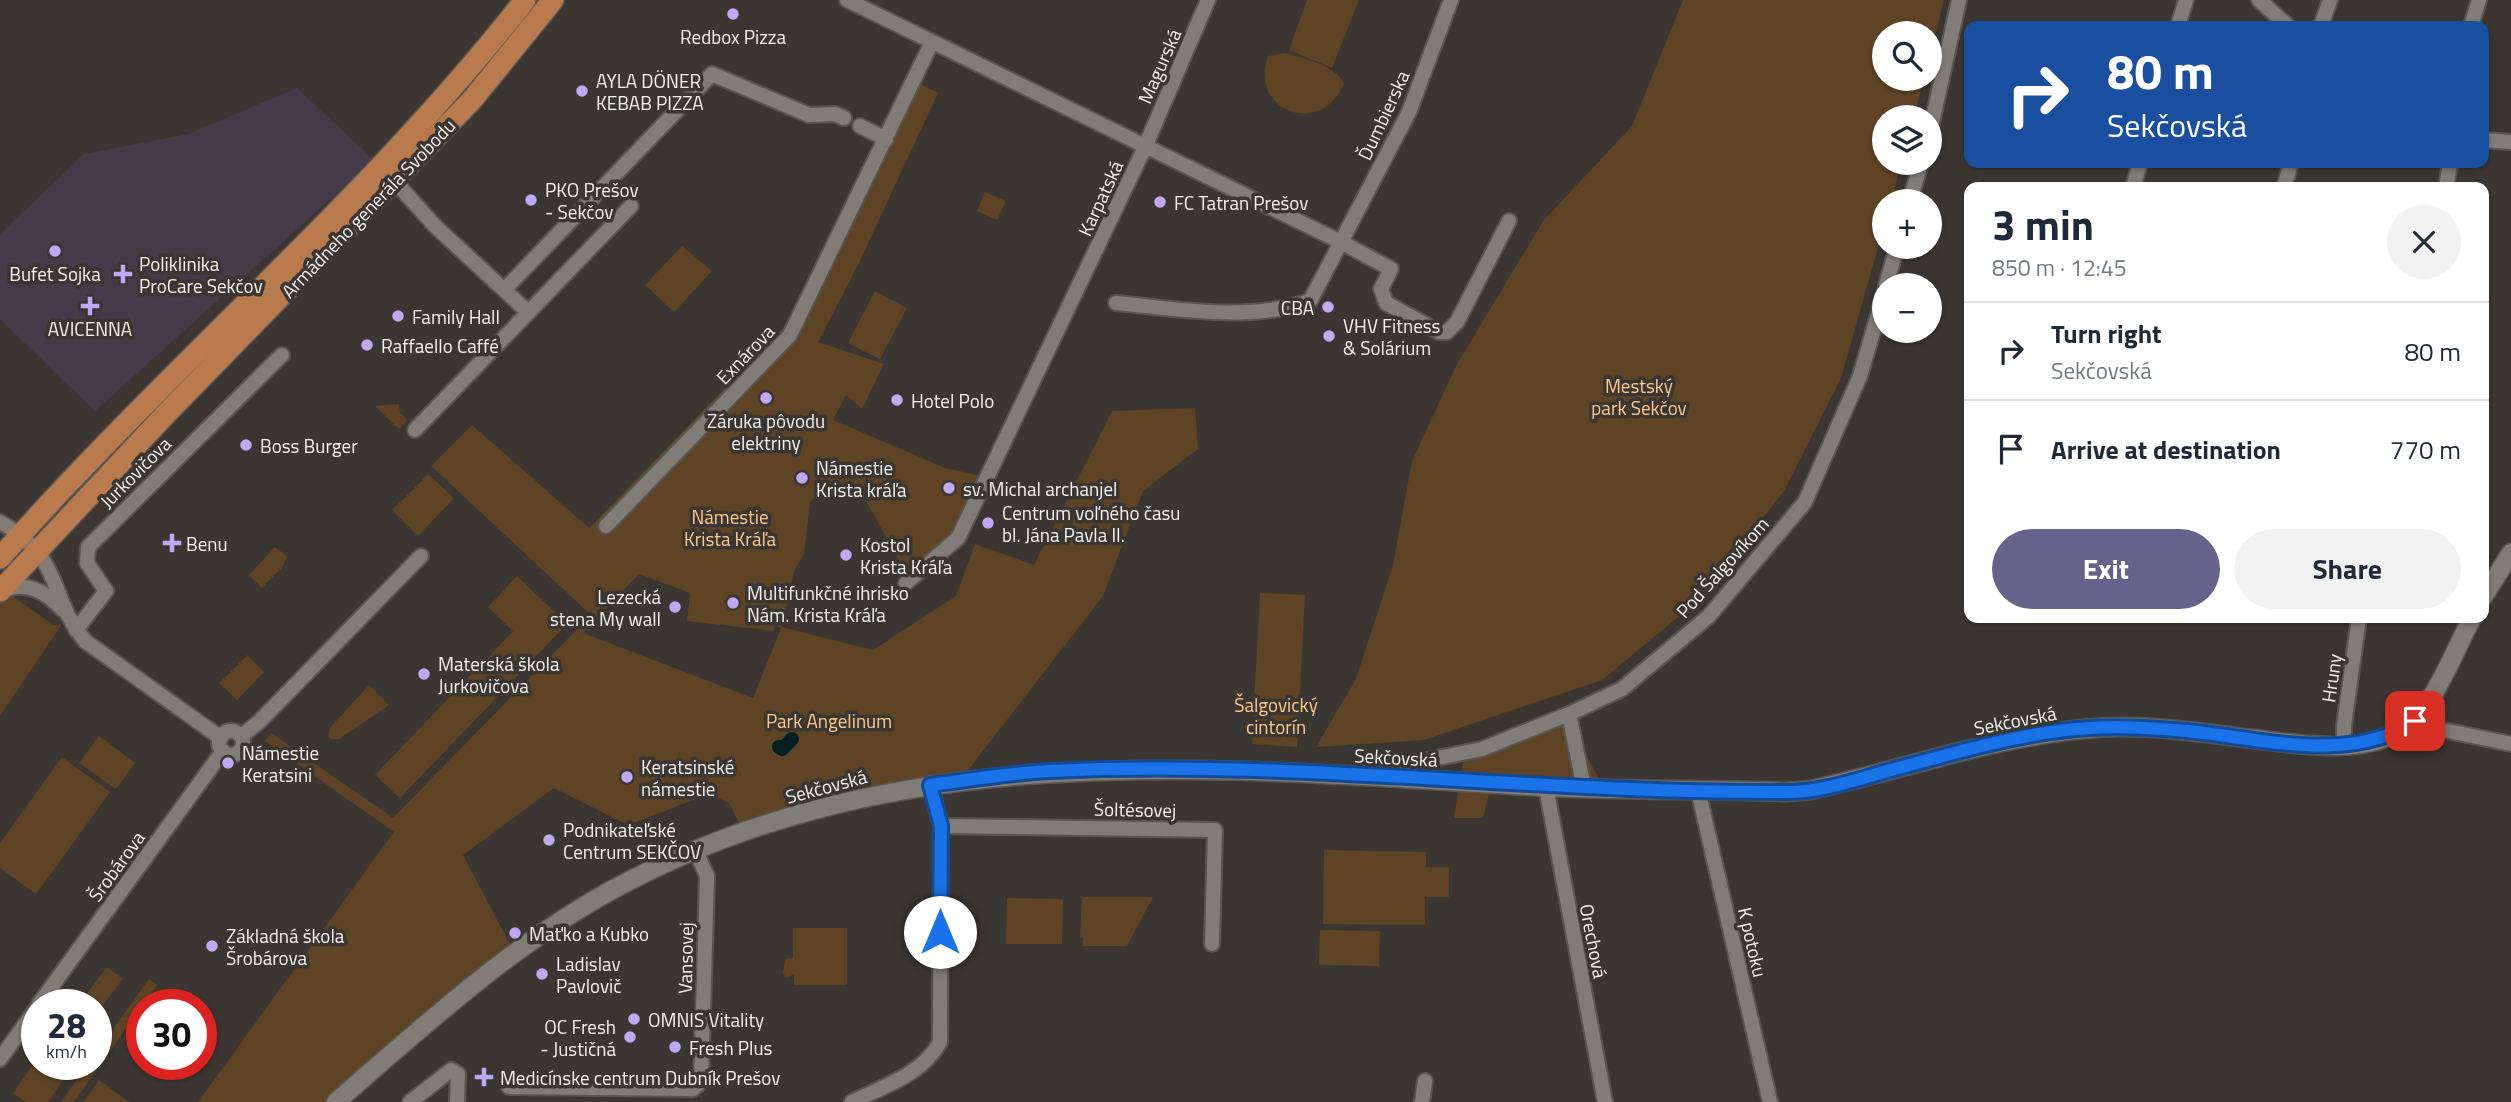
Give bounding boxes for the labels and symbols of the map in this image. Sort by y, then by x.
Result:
marker: Redbox Pizza [725,6,741,22]
place label: Redbox Pizza [680,22,786,51]
street label: Magurská [1130,23,1189,108]
street label: Ďumbierska [1350,65,1417,165]
place label: AYLA DÖNER KEBAB PIZZA [596,66,704,117]
marker: AYLA DÖNER KEBAB PIZZA [574,83,590,99]
street label: Armádneho generála Svobodu [274,112,462,304]
street label: Karpatská [1070,155,1130,241]
place label: PKO Prešov - Sekčov [545,175,639,226]
place label: FC Tatran Prešov [1174,188,1308,217]
marker: PKO Prešov - Sekčov [523,192,539,208]
marker: FC Tatran Prešov [1152,194,1168,210]
marker: Bufet Sojka [47,243,63,259]
place label: Poliklinika ProCare Sekčov [139,249,263,300]
place label: Bufet Sojka [9,259,101,288]
marker: Poliklinika ProCare Sekčov [113,264,133,284]
place label: CBA [1281,293,1314,322]
marker: AVICENNA [82,298,98,314]
marker: CBA [1320,299,1336,315]
place label: Family Hall [412,302,500,331]
marker: Family Hall [390,308,406,324]
place label: VHV Fitness & Solárium [1343,311,1441,362]
place label: AVICENNA [48,314,132,343]
street label: Exnárova [709,317,781,391]
marker: VHV Fitness & Solárium [1321,328,1337,344]
place label: Raffaello Caffé [381,331,499,360]
marker: Raffaello Caffé [359,337,375,353]
park label: Mestský park Sekčov [1591,371,1687,422]
place label: Hotel Polo [911,386,994,415]
marker: Záruka pôvodu elektriny [758,390,774,406]
marker: Hotel Polo [889,392,905,408]
place label: Záruka pôvodu elektriny [707,406,825,457]
street label: Jurkovičova [93,429,178,514]
place label: Boss Burger [260,431,358,460]
marker: Boss Burger [238,437,254,453]
place label: Námestie Krista kráľa [816,453,907,504]
marker: Námestie Krista kráľa [794,470,810,486]
place label: sv. Michal archanjel [963,474,1117,503]
marker: sv. Michal archanjel [941,480,957,496]
place label: Centrum voľného času bl. Jána Pavla II. [1002,498,1180,549]
park label: Námestie Krista Kráľa [684,502,777,553]
street label: Pod Šalgovíkom [1669,510,1775,624]
marker: Centrum voľného času bl. Jána Pavla II. [980,515,996,531]
place label: Benu [186,529,228,558]
place label: Kostol Krista Kráľa [860,530,953,581]
marker: Benu [164,535,180,551]
marker: Kostol Krista Kráľa [838,547,854,563]
place label: Multifunkčné ihrisko Nám. Krista Kráľa [747,578,909,629]
place label: Lezecká stena My wall [550,582,661,633]
marker: Multifunkčné ihrisko Nám. Krista Kráľa [725,595,741,611]
marker: Lezecká stena My wall [667,599,683,615]
place label: Materská škola Jurkovičova [438,649,560,700]
street label: Hruny [2313,652,2349,704]
marker: Materská škola Jurkovičova [416,666,432,682]
park label: Šalgovický cintorín [1234,690,1318,741]
pin [2385,691,2445,751]
street label: Sekčovská [1971,698,2059,742]
park label: Park Angelinum [766,706,892,735]
place label: Námestie Keratsini [242,738,319,789]
street label: Sekčovská [1354,740,1439,774]
place label: Keratsinské námestie [641,752,734,803]
marker: Námestie Keratsini [220,755,236,771]
street label: Sekčovská [782,761,870,811]
marker: Keratsinské námestie [619,769,635,785]
street label: Šoltésovej [1094,794,1176,824]
place label: Podnikateľské Centrum SEKČOV [563,815,701,866]
street label: Šrobárova [80,824,152,907]
marker: Podnikateľské Centrum SEKČOV [541,832,557,848]
position arrow [903,895,977,969]
street label: Orechová [1573,901,1616,981]
street label: K potoku [1731,904,1775,980]
place label: Maťko a Kubko [529,919,649,948]
place label: Základná škola Šrobárova [226,921,345,972]
street label: Vansovej [670,922,700,994]
marker: Maťko a Kubko [507,925,523,941]
marker: Základná škola Šrobárova [204,938,220,954]
place label: Ladislav Pavlovič [556,949,622,1000]
marker: Ladislav Pavlovič [534,966,550,982]
speed limit sign: 30 [126,989,217,1080]
place label: OMNIS Vitality [648,1005,764,1034]
marker: OMNIS Vitality [626,1011,642,1027]
place label: OC Fresh - Justičná [540,1012,616,1063]
marker: OC Fresh - Justičná [622,1029,638,1045]
place label: Fresh Plus [689,1033,773,1062]
marker: Fresh Plus [667,1039,683,1055]
place label: Medicínske centrum Dubník Prešov [500,1063,780,1092]
marker: Medicínske centrum Dubník Prešov [474,1067,494,1087]

